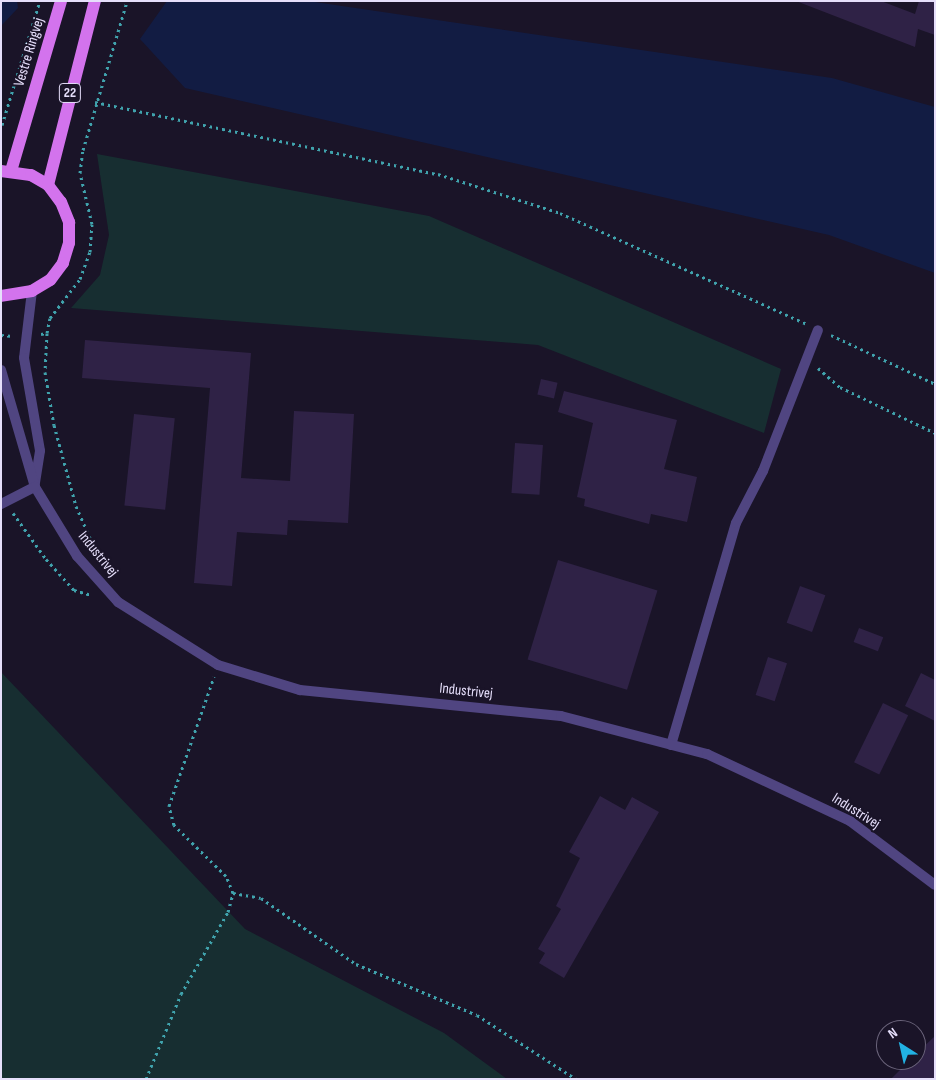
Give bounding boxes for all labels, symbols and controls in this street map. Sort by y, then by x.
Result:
street label: Vestre Ringvej [10,15,48,89]
road number: 22 [59,82,81,105]
street label: Industrivej [74,528,122,580]
street label: Industrivej [438,679,494,703]
street label: Industrivej [829,789,883,833]
north arrow [876,1020,926,1070]
text: N [885,1024,901,1042]

